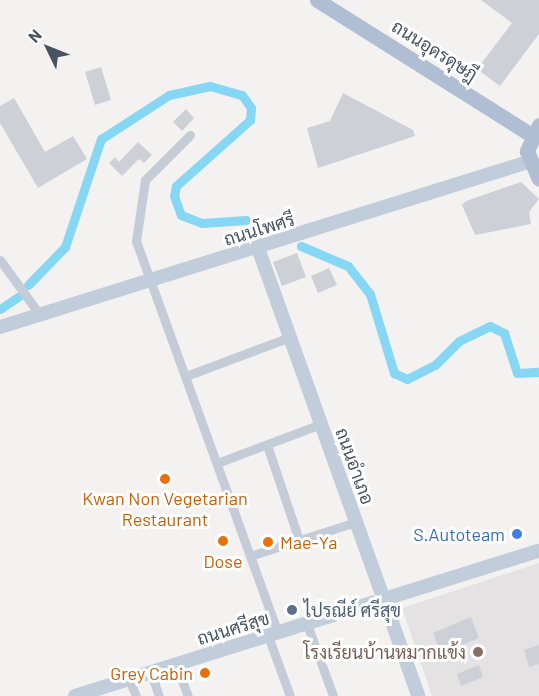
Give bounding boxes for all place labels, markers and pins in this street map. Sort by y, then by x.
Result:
marker: Kwan Non Vegetarian Restaurant [158,472,172,486]
place label: Kwan Non Vegetarian Restaurant [82,488,248,530]
place label: S.Autoteam [413,523,505,545]
marker: S.Autoteam [510,527,524,541]
place label: Mae-Ya [280,531,337,553]
marker: Dose [216,534,230,548]
marker: Mae-Ya [261,535,275,549]
place label: Dose [203,550,243,572]
place label: ไปรณีย์ ศรีสุข [304,599,401,621]
marker: ไปรณีย์ ศรีสุข [285,603,299,617]
place label: โรงเรียนบ้านหมากแข้ง [304,641,466,663]
marker: โรงเรียนบ้านหมากแข้ง [471,645,485,659]
place label: Grey Cabin [110,662,193,684]
marker: Grey Cabin [198,666,212,680]

